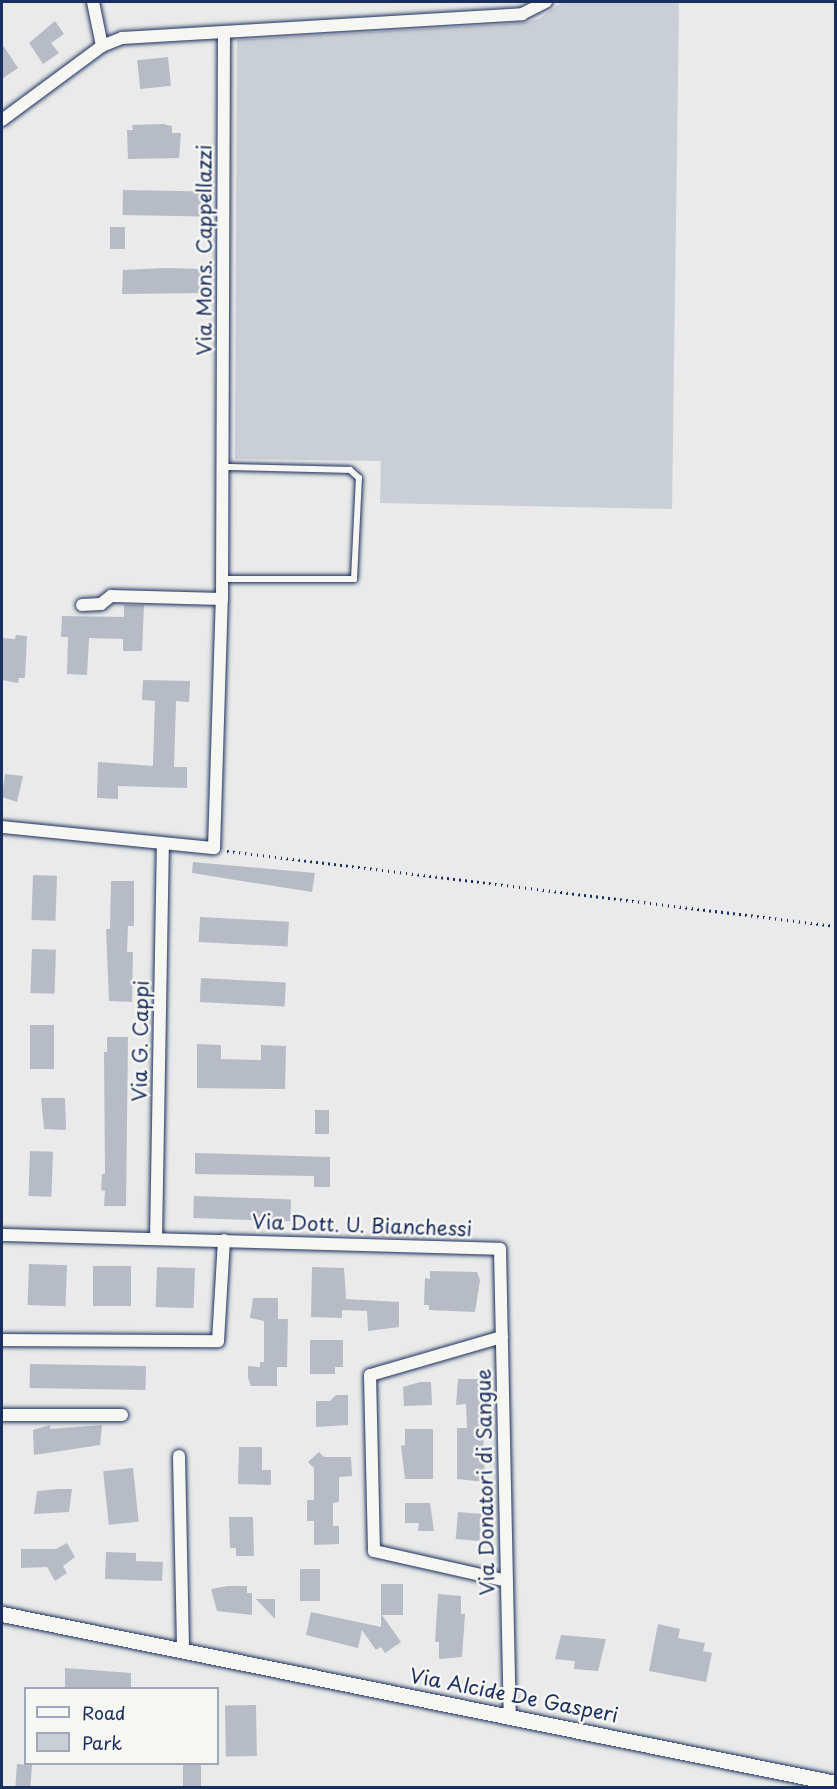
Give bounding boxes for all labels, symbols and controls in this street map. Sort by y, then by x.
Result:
street label: Via Mons. Cappellazzi [192,145,216,355]
street label: Via G. Cappi [127,980,153,1102]
street label: Via Dott. U. Bianchessi [250,1209,474,1241]
street label: Via Donatori di Sangue [471,1369,499,1595]
street label: Via Alcide De Gasperi [407,1663,621,1727]
legend [24,1687,219,1765]
text: Road [82,1699,126,1726]
text: Park [82,1729,122,1756]

